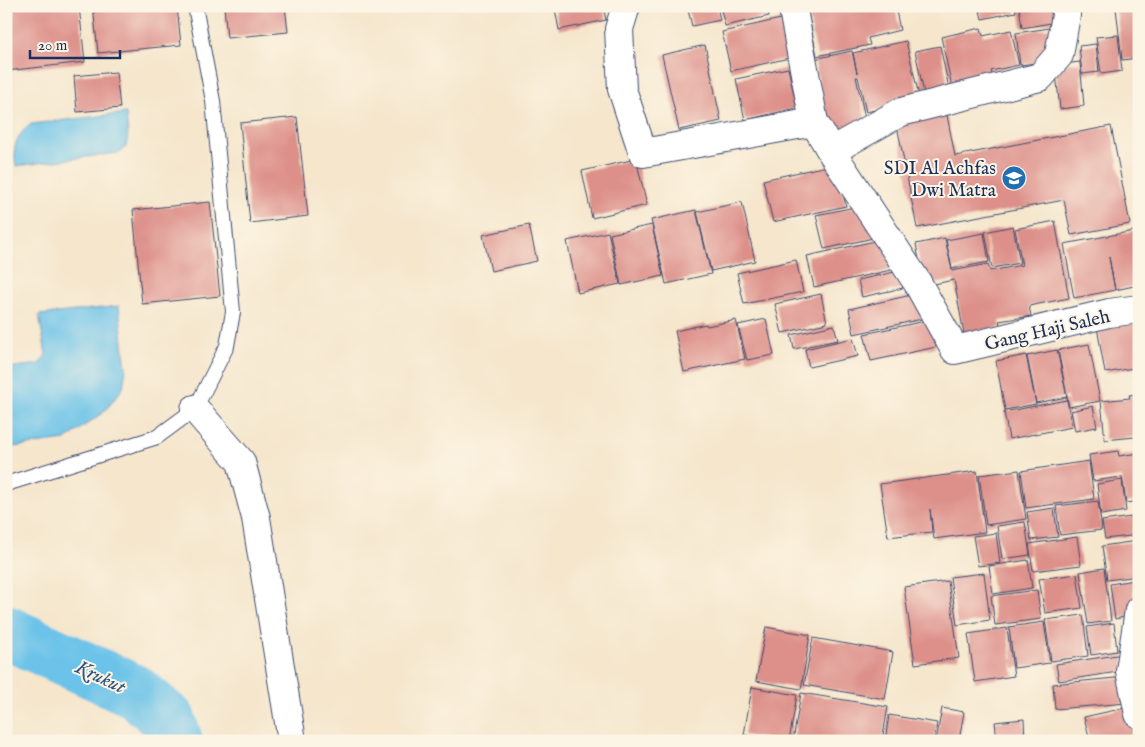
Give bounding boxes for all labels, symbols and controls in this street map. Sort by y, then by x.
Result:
scale bar [30,28,120,60]
text: 20 m [38,36,68,55]
place label: SDI Al Achfas Dwi Matra [884,157,997,203]
school or university icon: SDI Al Achfas Dwi Matra [1001,165,1027,191]
street label: Gang Haji Saleh [982,305,1113,357]
water label: Krukut [70,655,131,700]

